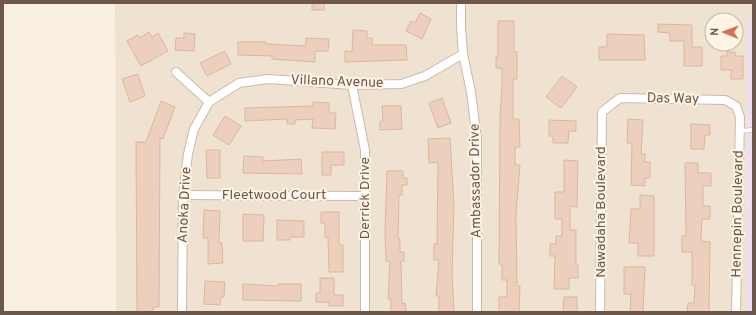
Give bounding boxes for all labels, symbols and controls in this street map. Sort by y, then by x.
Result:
north arrow [704,12,744,52]
text: N [708,28,722,36]
street label: Villano Avenue [290,72,384,92]
street label: Das Way [647,90,699,108]
street label: Ambassador Drive [466,123,486,239]
street label: Nawadaha Boulevard [593,146,610,278]
street label: Hennepin Boulevard [728,150,748,278]
street label: Derrick Drive [357,157,374,239]
street label: Anoka Drive [175,166,195,244]
street label: Fleetwood Court [222,187,326,204]

